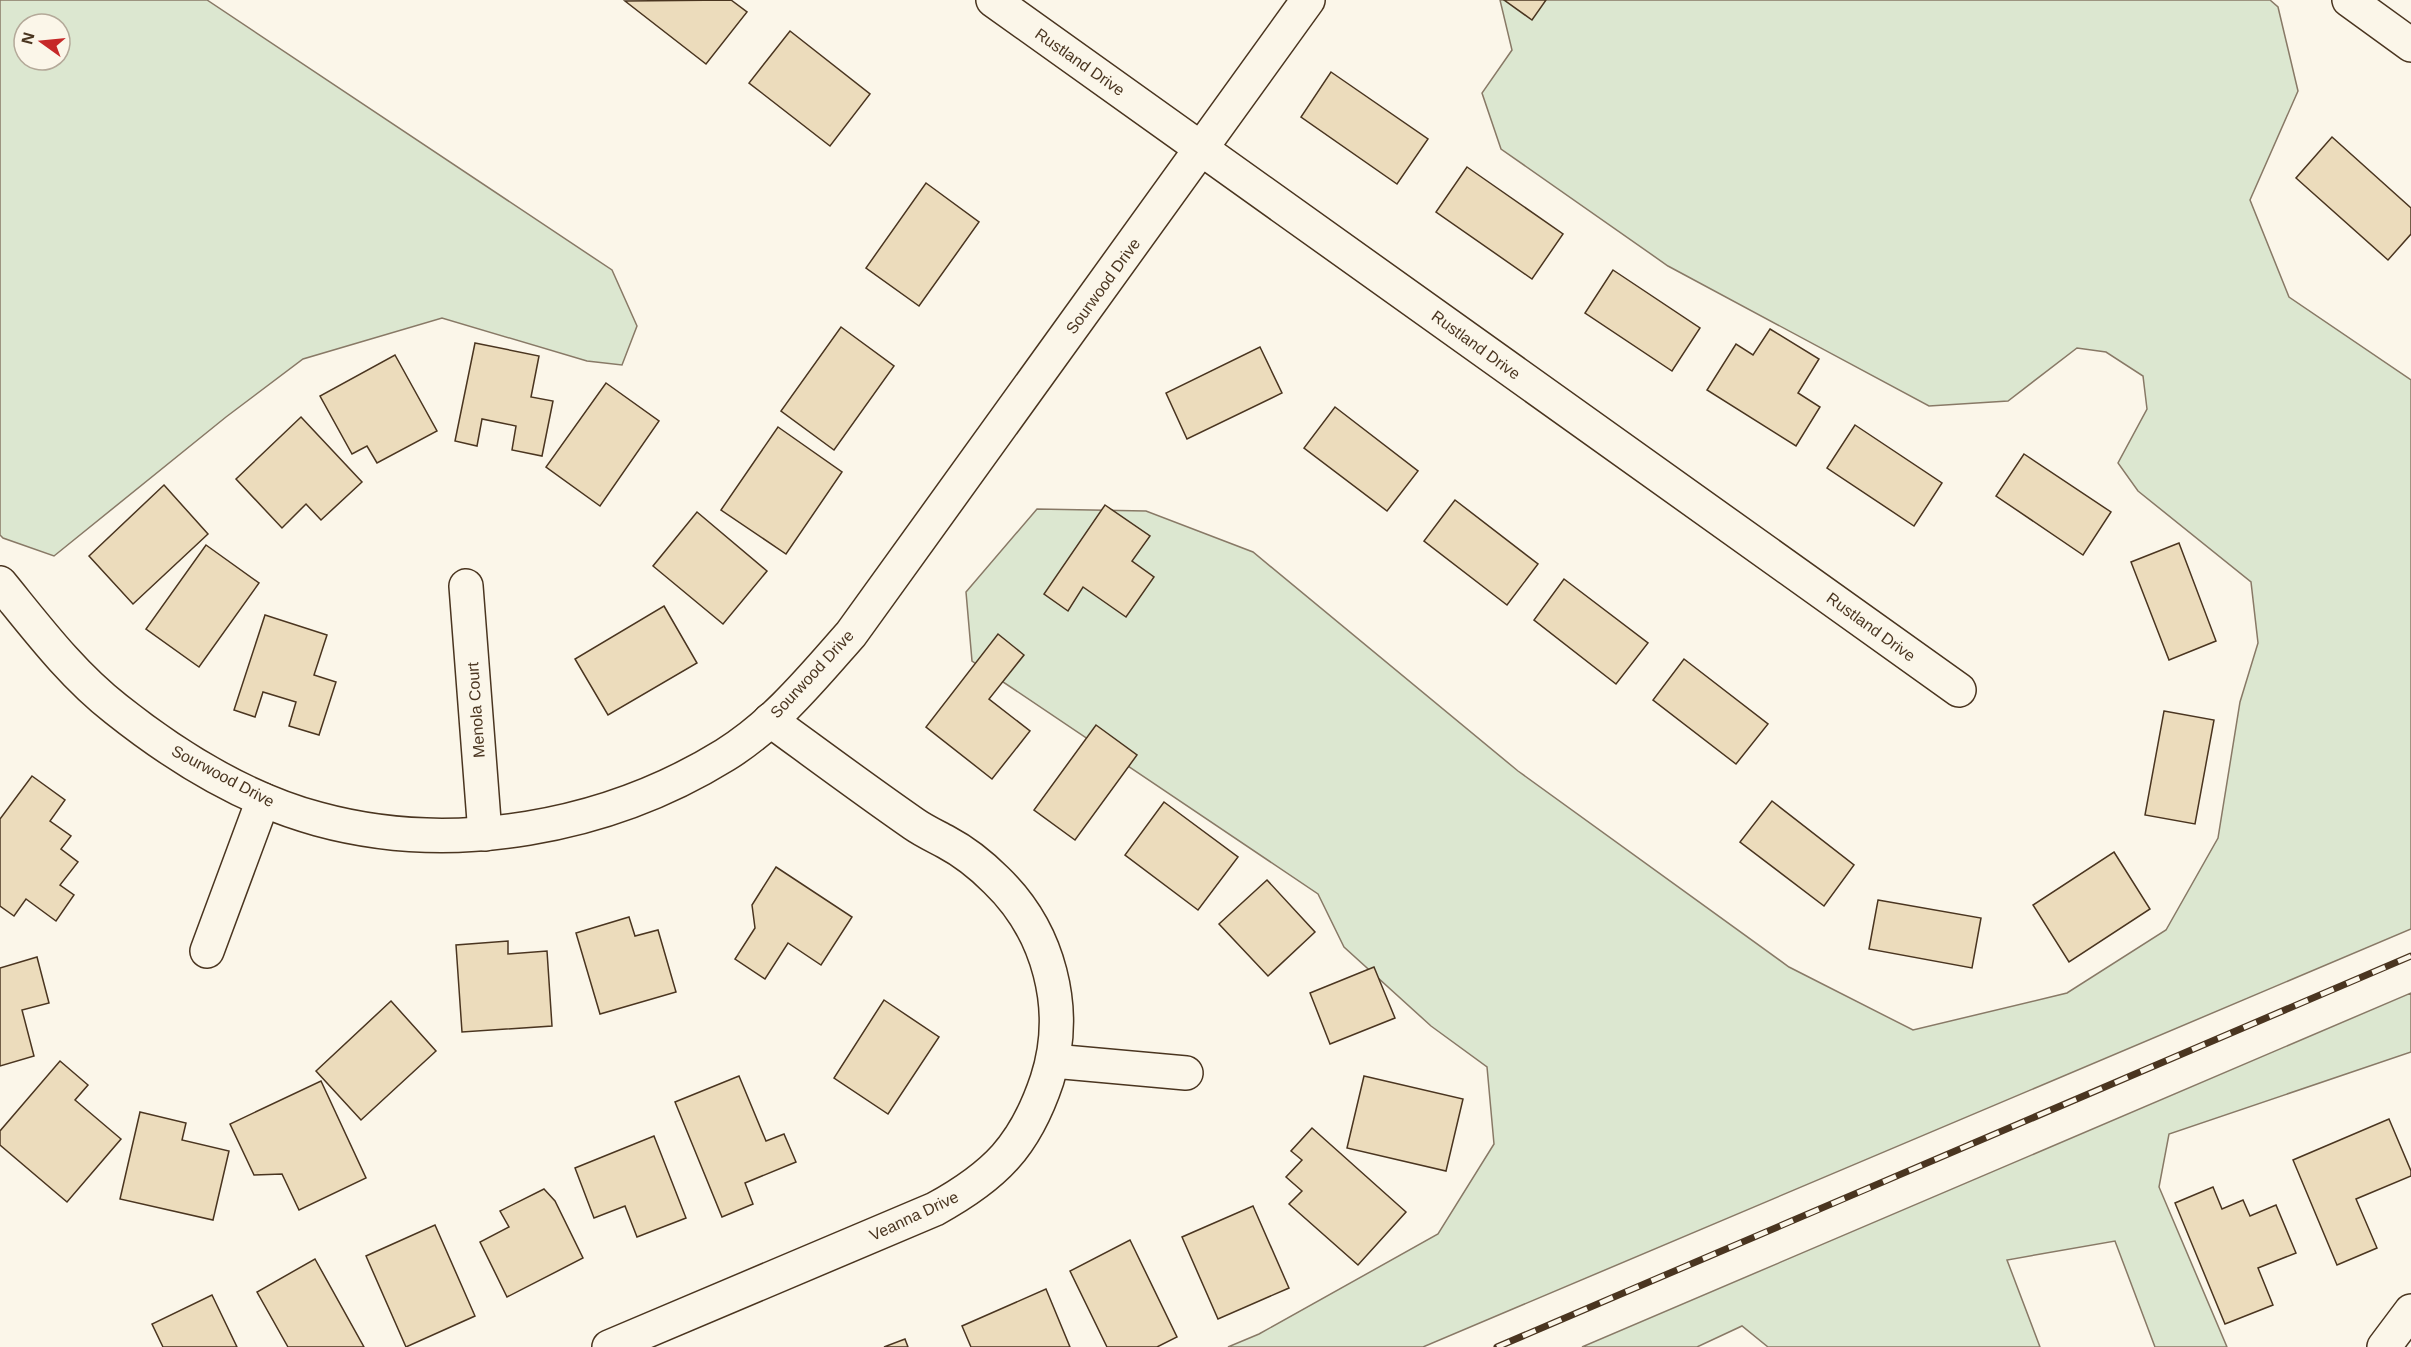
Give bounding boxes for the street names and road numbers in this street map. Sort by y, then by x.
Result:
street label: Rustland Drive [1032,25,1128,99]
street label: Sourwood Drive [1063,235,1143,337]
street label: Rustland Drive [1429,307,1524,383]
street label: Rustland Drive [1824,589,1919,665]
street label: Sourwood Drive [767,627,857,721]
street label: Menola Court [464,661,488,758]
street label: Sourwood Drive [169,742,277,810]
street label: Veanna Drive [867,1188,961,1244]

